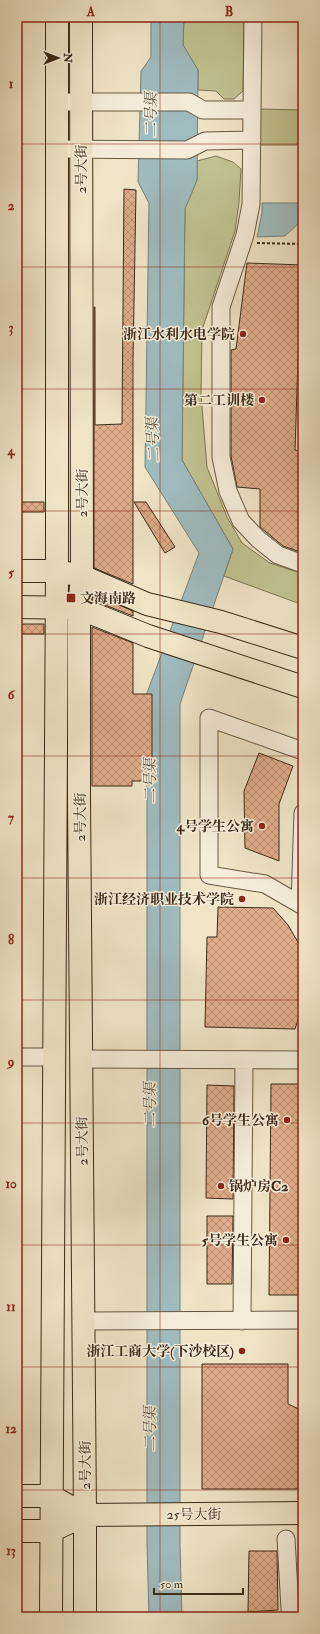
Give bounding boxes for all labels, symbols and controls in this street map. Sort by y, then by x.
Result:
text: A [86,4,96,20]
text: B [225,4,233,20]
north arrow [38,38,78,78]
text: N [61,52,74,64]
text: 1 [9,76,14,92]
water label: 二号渠 [142,91,161,138]
street label: 2号大街 [73,144,90,194]
text: 2 [8,198,15,214]
text: 3 [9,320,14,336]
place label: 浙江水利水电学院 [123,326,235,343]
marker: 浙江水利水电学院 [238,329,248,339]
place label: 第二工训楼 [184,392,254,409]
marker: 第二工训楼 [257,395,267,405]
water label: 二号渠 [143,415,164,463]
text: 4 [6,443,15,459]
street label: 2号大街 [74,468,91,518]
text: 5 [8,565,14,581]
place label: 文海南路 [80,590,136,607]
marker: 文海南路 [65,592,77,604]
text: 6 [8,687,16,703]
water label: 二号渠 [141,757,160,804]
street label: 2号大街 [72,792,89,842]
text: 7 [8,810,15,826]
place label: 4号学生公寓 [175,818,254,835]
marker: 4号学生公寓 [257,821,267,831]
place label: 浙江经济职业技术学院 [94,891,234,908]
marker: 浙江经济职业技术学院 [237,894,247,904]
text: 8 [8,932,14,948]
text: 9 [6,1054,15,1070]
water label: 二号渠 [141,1081,160,1128]
place label: 6号学生公寓 [202,1112,279,1129]
marker: 6号学生公寓 [282,1115,292,1125]
street label: 2号大街 [74,1116,91,1166]
text: 10 [5,1176,17,1192]
place label: 锅炉房C2 [229,1178,288,1195]
marker: 锅炉房C2 [216,1181,226,1191]
place label: 5号学生公寓 [202,1232,278,1249]
marker: 5号学生公寓 [281,1235,291,1245]
text: 11 [6,1299,16,1315]
place label: 浙江工商大学(下沙校区) [86,1343,234,1360]
marker: 浙江工商大学(下沙校区) [237,1346,247,1356]
water label: 二号渠 [141,1405,160,1452]
text: 12 [5,1421,17,1437]
street label: 2号大街 [77,1440,94,1490]
street label: 25号大街 [166,1506,222,1523]
text: 13 [6,1543,16,1559]
scale bar [154,1570,243,1596]
text: 50 m [160,1577,184,1592]

